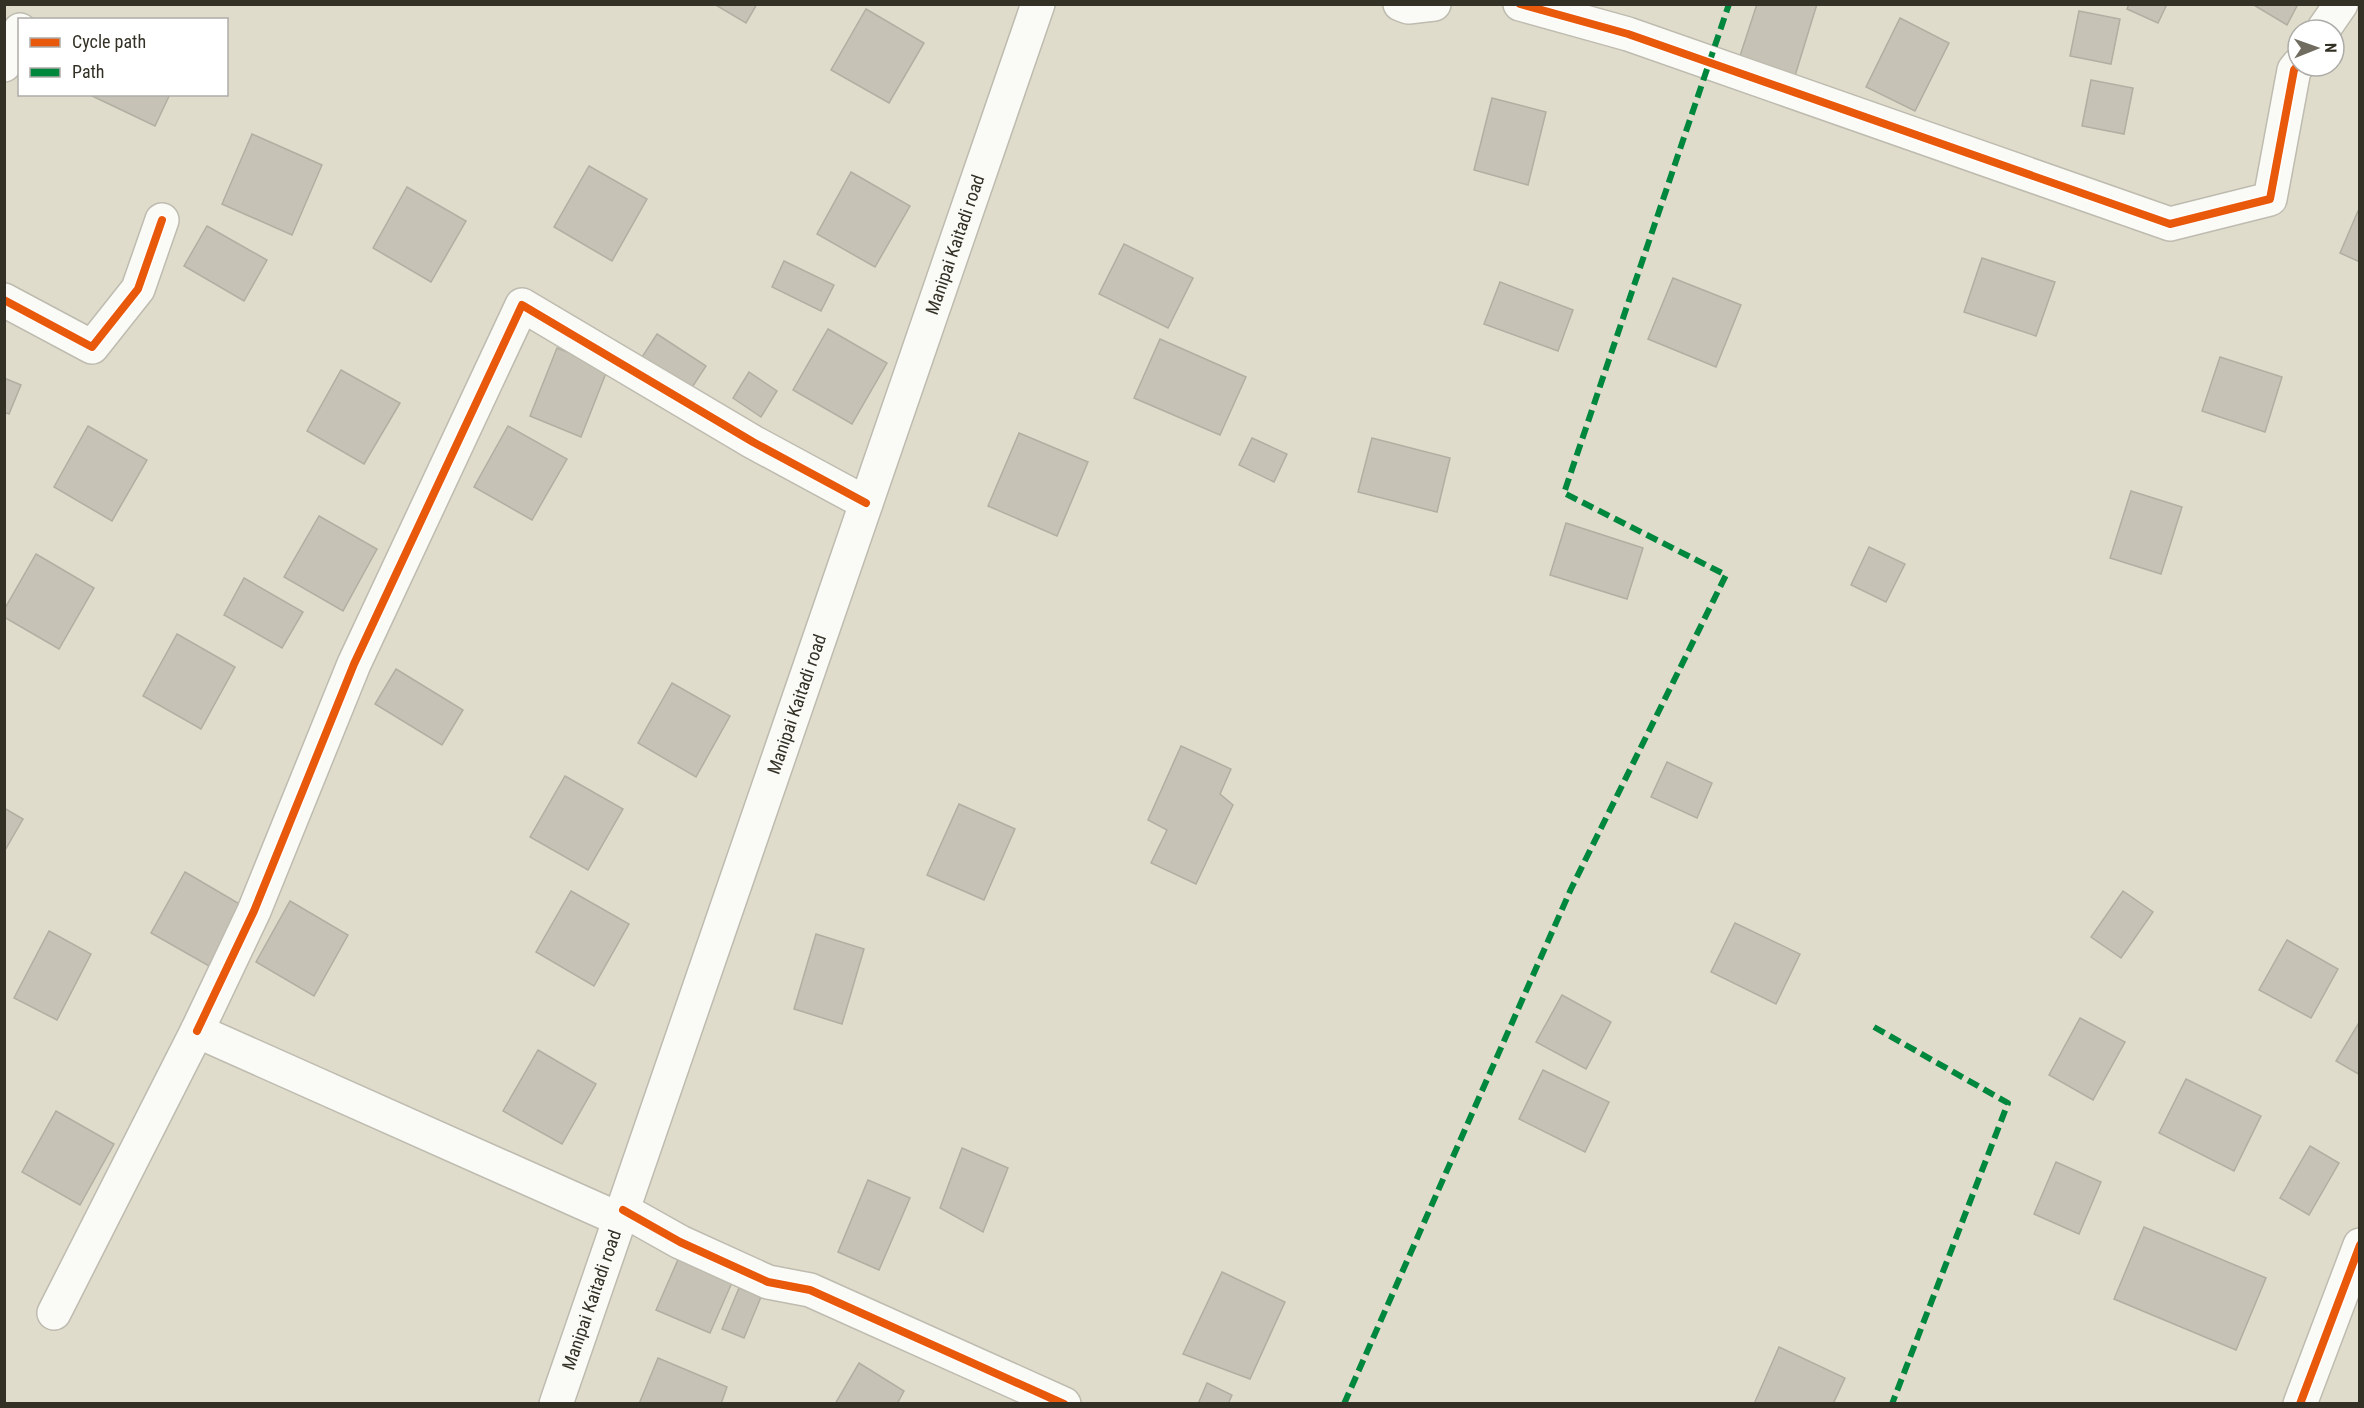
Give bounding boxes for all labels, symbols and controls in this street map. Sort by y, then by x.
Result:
legend [18,18,228,96]
north arrow [2286,18,2346,78]
text: Cycle path [72,31,146,52]
text: N [2321,43,2340,53]
text: Path [72,61,105,82]
street label: Manipai Kaitadi road [921,172,988,317]
street label: Manipai Kaitadi road [763,631,830,777]
street label: Manipai Kaitadi road [558,1227,625,1373]

